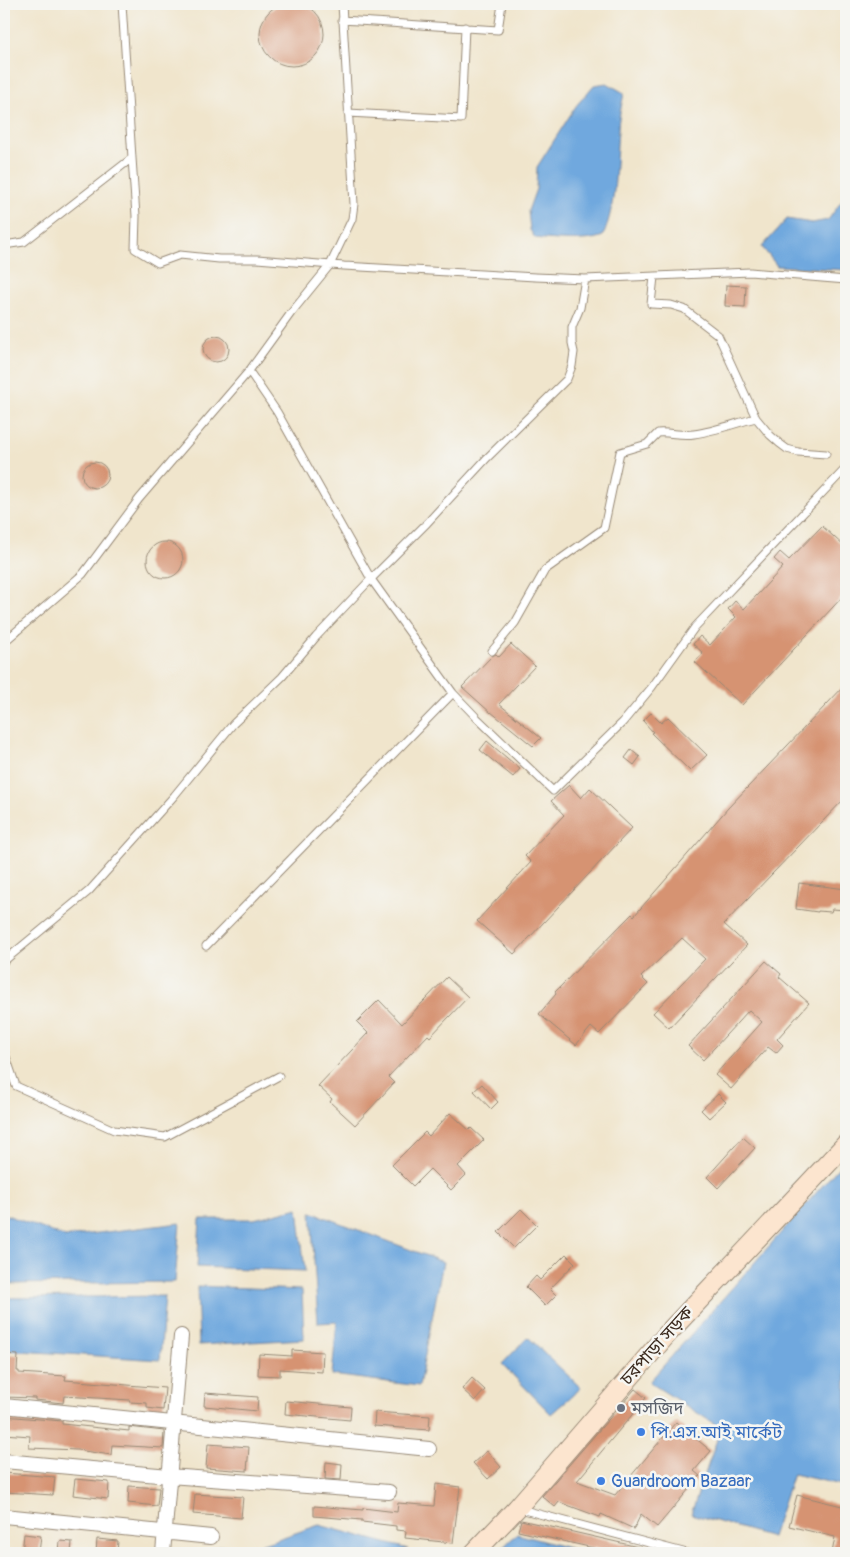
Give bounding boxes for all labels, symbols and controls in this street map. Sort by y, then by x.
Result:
street label: চরপাড়া সড়ক [615,1301,699,1391]
place label: মসজিদ [630,1397,685,1420]
marker: মসজিদ [615,1402,627,1414]
place label: পি.এস.আই মার্কেট [650,1421,783,1444]
marker: পি.এস.আই মার্কেট [635,1426,647,1438]
place label: Guardroom Bazaar [611,1470,752,1493]
marker: Guardroom Bazaar [595,1475,607,1487]

